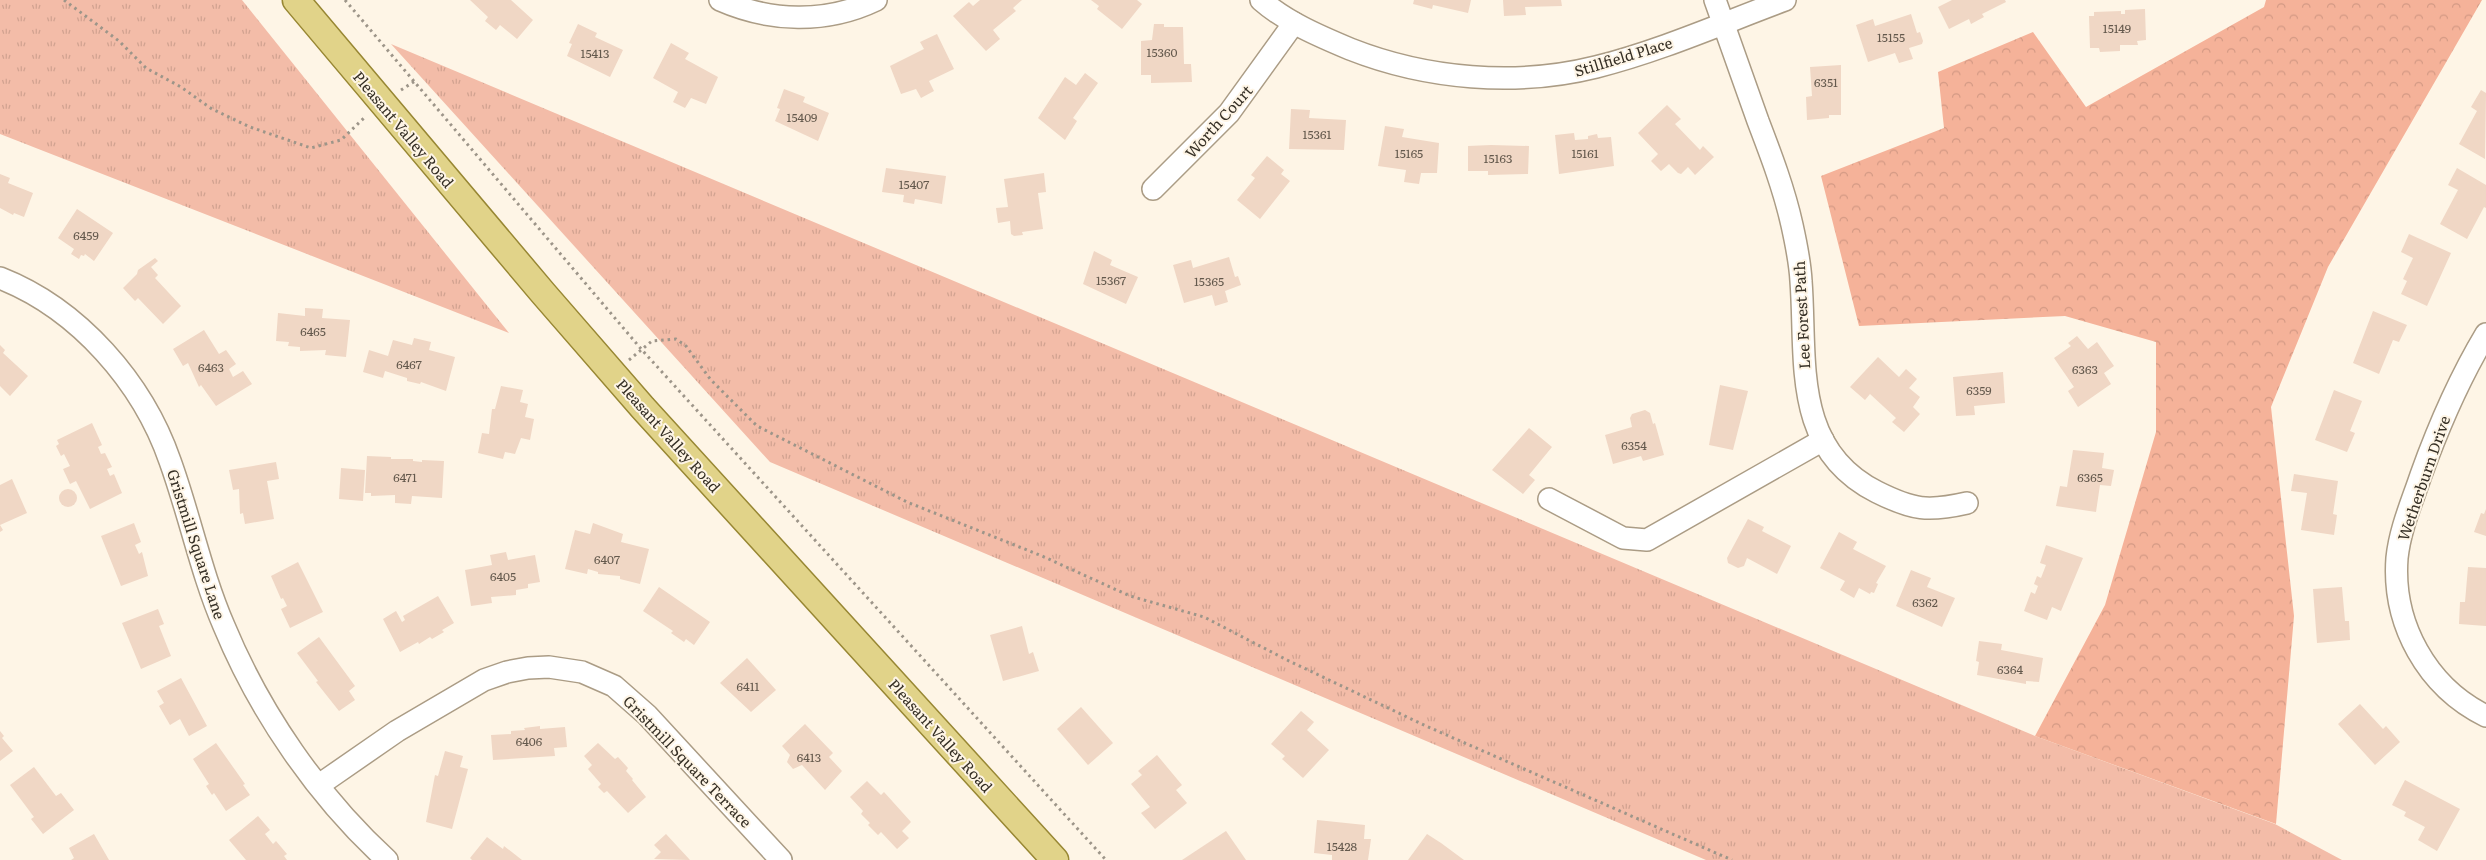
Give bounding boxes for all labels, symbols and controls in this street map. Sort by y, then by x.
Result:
house number: 15149 [2103,19,2131,37]
house number: 15155 [1877,28,1905,46]
street label: Stillfield Place [1571,30,1675,82]
house number: 15360 [1147,43,1177,61]
house number: 15413 [581,44,609,62]
street label: Pleasant Valley Road [348,65,460,193]
house number: 6351 [1814,73,1838,91]
street label: Worth Court [1179,79,1257,163]
house number: 15409 [787,108,817,126]
house number: 15361 [1303,125,1332,143]
house number: 15165 [1395,144,1423,162]
house number: 15161 [1571,144,1599,162]
house number: 15163 [1484,149,1512,167]
house number: 15407 [899,175,929,193]
house number: 6459 [73,226,99,244]
street label: Lee Forest Path [1787,260,1815,370]
house number: 15367 [1096,271,1126,289]
house number: 15365 [1194,272,1224,290]
house number: 6465 [300,322,326,340]
house number: 6467 [396,355,422,373]
house number: 6463 [198,358,224,376]
house number: 6363 [2072,360,2098,378]
street label: Pleasant Valley Road [611,373,727,497]
house number: 6359 [1966,381,1992,399]
street label: Wetherburn Drive [2391,412,2455,544]
house number: 6354 [1621,436,1647,454]
street label: Gristmill Square Lane [162,466,232,622]
house number: 6471 [393,468,417,486]
house number: 6365 [2077,468,2103,486]
house number: 6407 [594,550,620,568]
house number: 6405 [490,567,516,585]
house number: 6362 [1912,593,1938,611]
house number: 6364 [1997,660,2023,678]
street label: Pleasant Valley Road [883,673,999,797]
house number: 6411 [737,677,760,695]
street label: Gristmill Square Terrace [618,690,758,833]
house number: 6406 [516,732,543,750]
house number: 6413 [797,748,821,766]
house number: 15428 [1327,837,1358,855]

